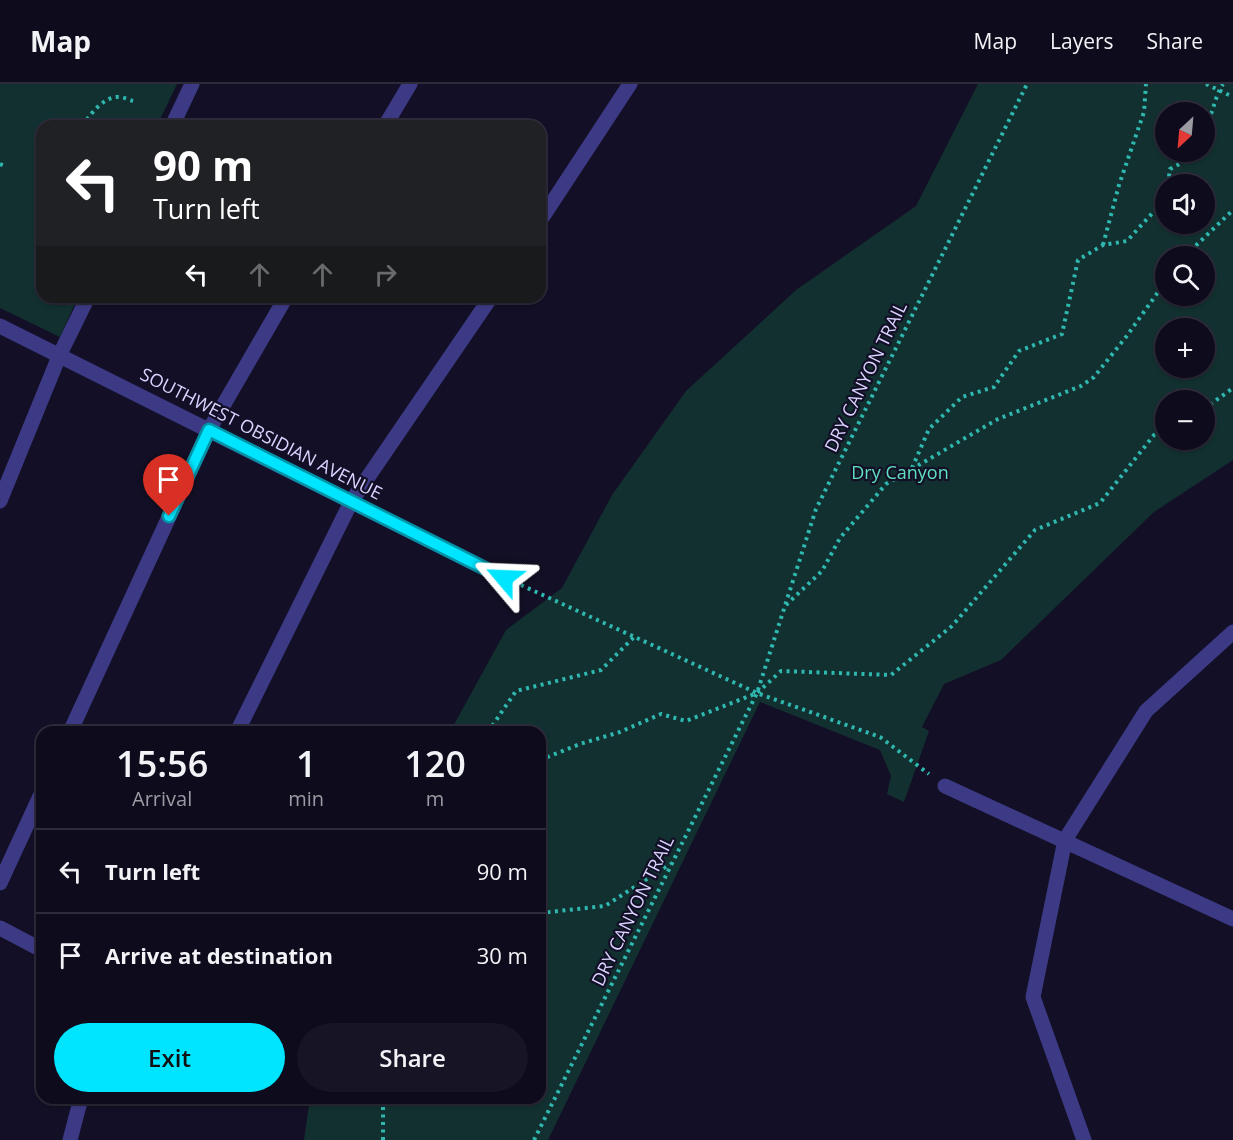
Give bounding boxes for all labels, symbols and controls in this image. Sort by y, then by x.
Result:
text: Map [30,22,91,60]
text: Map [974,27,1017,55]
text: Layers [1050,27,1114,55]
text: Share [1147,27,1203,55]
north arrow [1155,102,1215,162]
map controls [1155,102,1215,450]
text: 90 m [153,136,253,193]
icon: left [54,144,132,222]
button: sound [1155,174,1215,234]
text: Turn left [153,190,260,227]
button: search [1155,246,1215,306]
icon: left [180,258,213,291]
icon: ahead [243,258,276,291]
icon: ahead [306,258,339,291]
icon: right [369,258,402,291]
street label: DRY CANYON TRAIL [818,297,912,456]
button: + [1155,318,1215,378]
street label: SOUTHWEST OBSIDIAN AVENUE [136,362,386,505]
button: − [1155,390,1215,450]
pin [143,454,194,516]
park label: Dry Canyon [851,460,949,484]
icon: arrive [152,463,185,496]
position arrow [472,546,536,610]
text: 15:56 [116,739,208,788]
text: 1 [296,739,317,788]
text: 120 [404,739,466,788]
text: Arrival [132,785,192,812]
text: min [288,785,324,812]
text: m [426,785,444,812]
street label: DRY CANYON TRAIL [585,831,679,990]
icon: left [54,855,87,888]
text: Turn left [105,856,200,886]
text: 90 m [477,856,528,886]
icon: arrive [54,939,87,972]
text: Arrive at destination [105,940,333,970]
text: 30 m [477,940,528,970]
button: Exit [54,1023,285,1092]
button: Share [297,1023,528,1092]

